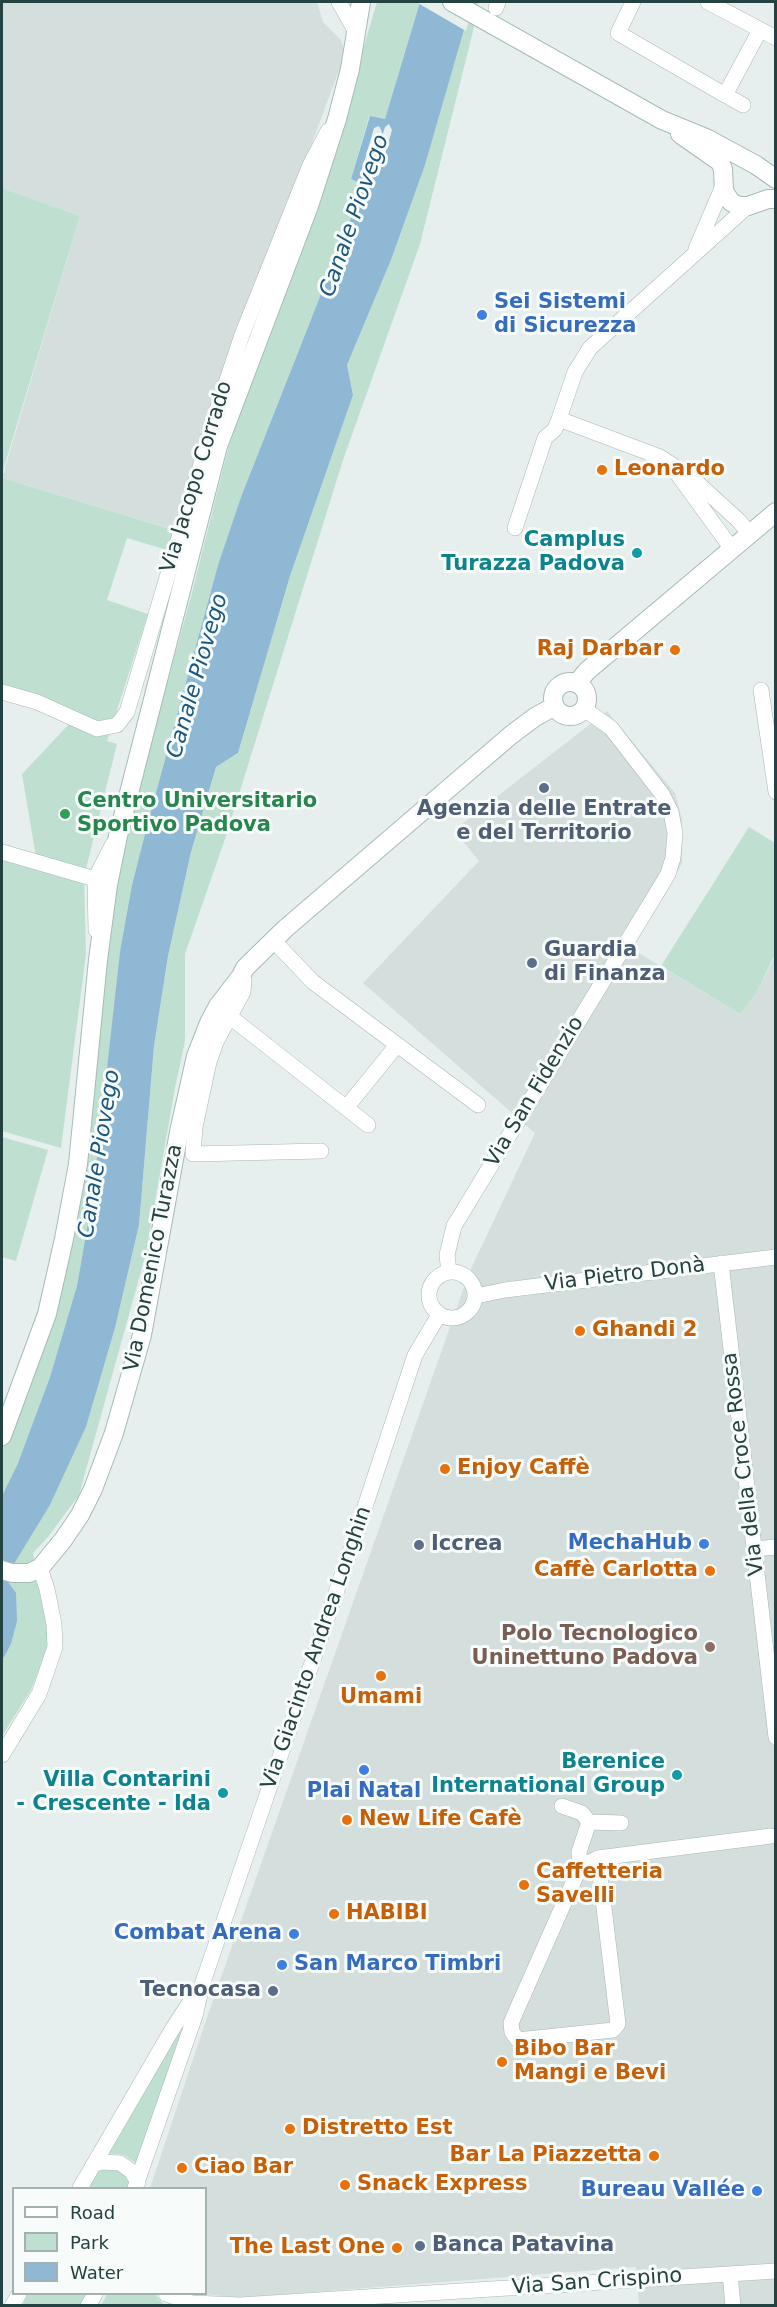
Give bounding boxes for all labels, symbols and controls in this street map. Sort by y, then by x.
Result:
water label: Canale Piovego [315,131,395,301]
place label: Sei Sistemi di Sicurezza [494,290,636,340]
marker: Sei Sistemi di Sicurezza [475,308,489,322]
street label: Via Jacopo Corrado [156,378,238,576]
place label: Leonardo [614,457,725,483]
marker: Leonardo [595,463,609,477]
place label: Camplus Turazza Padova [441,528,625,578]
marker: Camplus Turazza Padova [630,546,644,560]
water label: Canale Piovego [162,591,234,761]
place label: Raj Darbar [537,637,663,663]
marker: Raj Darbar [668,643,682,657]
marker: Agenzia delle Entrate e del Territorio [537,781,551,795]
place label: Centro Universitario Sportivo Padova [77,789,317,839]
place label: Agenzia delle Entrate e del Territorio [417,797,671,847]
marker: Centro Universitario Sportivo Padova [58,807,72,821]
place label: Guardia di Finanza [544,938,666,988]
marker: Guardia di Finanza [525,956,539,970]
street label: Via San Fidenzio [480,1012,590,1172]
water label: Canale Piovego [74,1068,126,1240]
street label: Via Domenico Turazza [120,1142,188,1374]
street label: Via Pietro Donà [543,1253,707,1297]
place label: Ghandi 2 [592,1318,697,1344]
marker: Ghandi 2 [573,1324,587,1338]
street label: Via della Croce Rossa [718,1351,770,1577]
place label: Enjoy Caffè [457,1456,590,1482]
marker: Enjoy Caffè [438,1462,452,1476]
street label: Via Giacinto Andrea Longhin [257,1503,377,1793]
place label: MechaHub [568,1531,692,1557]
place label: Iccrea [431,1532,502,1558]
marker: MechaHub [697,1537,711,1551]
marker: Iccrea [412,1538,426,1552]
place label: Caffè Carlotta [534,1558,698,1584]
marker: Caffè Carlotta [703,1564,717,1578]
place label: Polo Tecnologico Uninettuno Padova [472,1622,698,1672]
marker: Polo Tecnologico Uninettuno Padova [703,1640,717,1654]
marker: Umami [374,1669,388,1683]
place label: Umami [340,1685,422,1711]
place label: Berenice International Group [431,1750,665,1800]
marker: Plai Natal [357,1763,371,1777]
place label: Villa Contarini - Crescente - Ida [16,1768,211,1818]
marker: Berenice International Group [670,1768,684,1782]
place label: Plai Natal [307,1779,421,1805]
marker: Villa Contarini - Crescente - Ida [216,1786,230,1800]
place label: New Life Cafè [359,1807,522,1833]
marker: New Life Cafè [340,1813,354,1827]
place label: Caffetteria Savelli [536,1860,663,1910]
marker: Caffetteria Savelli [517,1878,531,1892]
place label: HABIBI [346,1901,427,1927]
marker: HABIBI [327,1907,341,1921]
place label: Combat Arena [114,1921,282,1947]
marker: Combat Arena [287,1927,301,1941]
place label: San Marco Timbri [294,1952,501,1978]
marker: San Marco Timbri [275,1958,289,1972]
place label: Tecnocasa [140,1978,261,2004]
marker: Tecnocasa [266,1984,280,1998]
place label: Bibo Bar Mangi e Bevi [514,2037,666,2087]
marker: Bibo Bar Mangi e Bevi [495,2055,509,2069]
place label: Distretto Est [302,2116,452,2142]
marker: Distretto Est [283,2122,297,2136]
place label: Bar La Piazzetta [450,2143,642,2169]
marker: Bar La Piazzetta [647,2149,661,2163]
place label: Ciao Bar [194,2155,293,2181]
marker: Ciao Bar [175,2161,189,2175]
place label: Snack Express [357,2172,527,2198]
marker: Snack Express [338,2178,352,2192]
place label: Bureau Vallée [581,2178,745,2204]
marker: Bureau Vallée [750,2184,764,2198]
legend [12,2187,207,2295]
text: Road [70,2202,115,2223]
text: Park [70,2232,109,2253]
place label: Banca Patavina [432,2233,614,2259]
place label: The Last One [230,2235,385,2261]
marker: Banca Patavina [413,2239,427,2253]
marker: The Last One [390,2241,404,2255]
text: Water [70,2262,123,2283]
street label: Via San Crispino [511,2263,683,2301]

